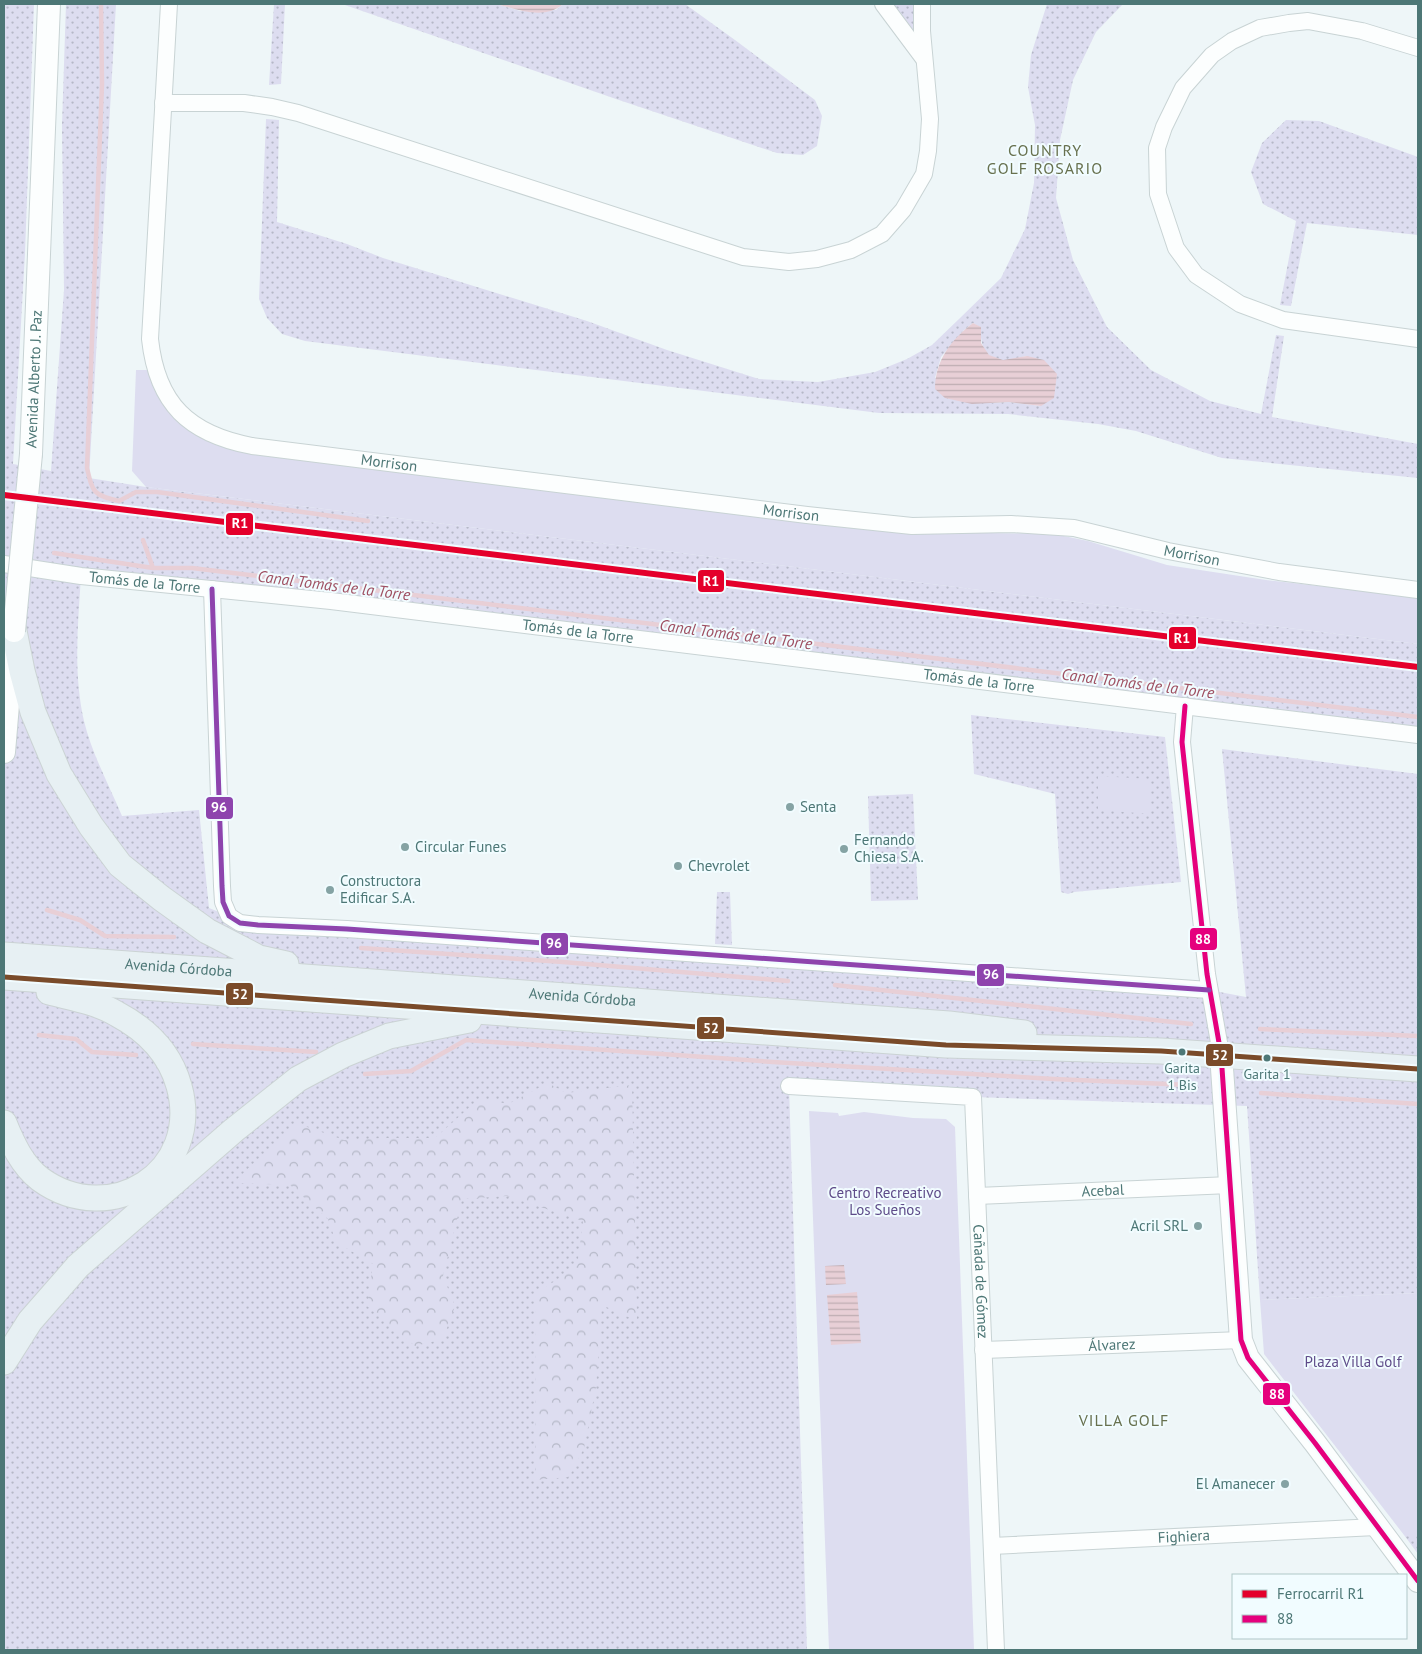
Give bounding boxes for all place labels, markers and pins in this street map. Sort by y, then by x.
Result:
place label: Senta [800,797,836,816]
marker: Senta [784,801,796,813]
place label: Fernando Chiesa S.A. [854,830,924,866]
place label: Circular Funes [415,837,506,856]
marker: Circular Funes [399,841,411,853]
marker: Fernando Chiesa S.A. [838,843,850,855]
place label: Chevrolet [688,856,750,875]
marker: Chevrolet [672,860,684,872]
place label: Constructora Edificar S.A. [340,871,421,907]
marker: Constructora Edificar S.A. [324,884,336,896]
marker: Garita 1 Bis [1177,1047,1187,1057]
marker: Garita 1 [1262,1053,1272,1063]
place label: Garita 1 Bis [1164,1059,1200,1094]
place label: Garita 1 [1243,1065,1291,1083]
place label: Acril SRL [1131,1216,1188,1235]
marker: Acril SRL [1192,1220,1204,1232]
place label: El Amanecer [1196,1474,1275,1493]
marker: El Amanecer [1279,1478,1291,1490]

